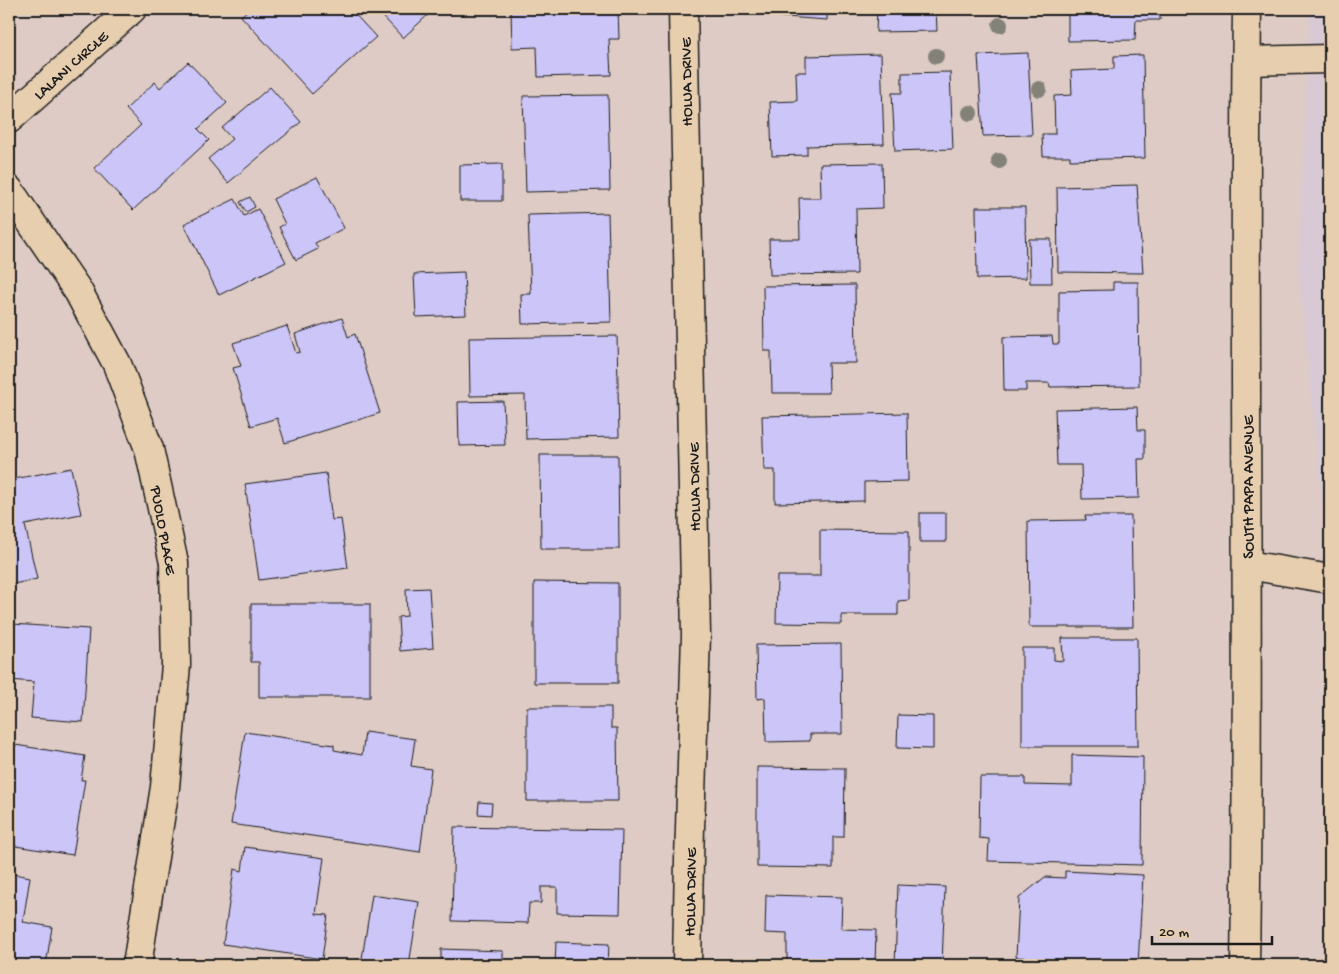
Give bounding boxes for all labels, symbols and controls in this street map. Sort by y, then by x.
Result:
street label: LALANI CIRCLE [31,27,114,105]
street label: HOLUA DRIVE [678,36,699,126]
street label: SOUTH PAPA AVENUE [1241,414,1260,559]
street label: HOLUA DRIVE [686,441,707,531]
street label: PUOLO PLACE [144,484,179,577]
street label: HOLUA DRIVE [682,847,703,937]
scale bar [1152,914,1272,946]
text: 20 m [1159,924,1189,942]

